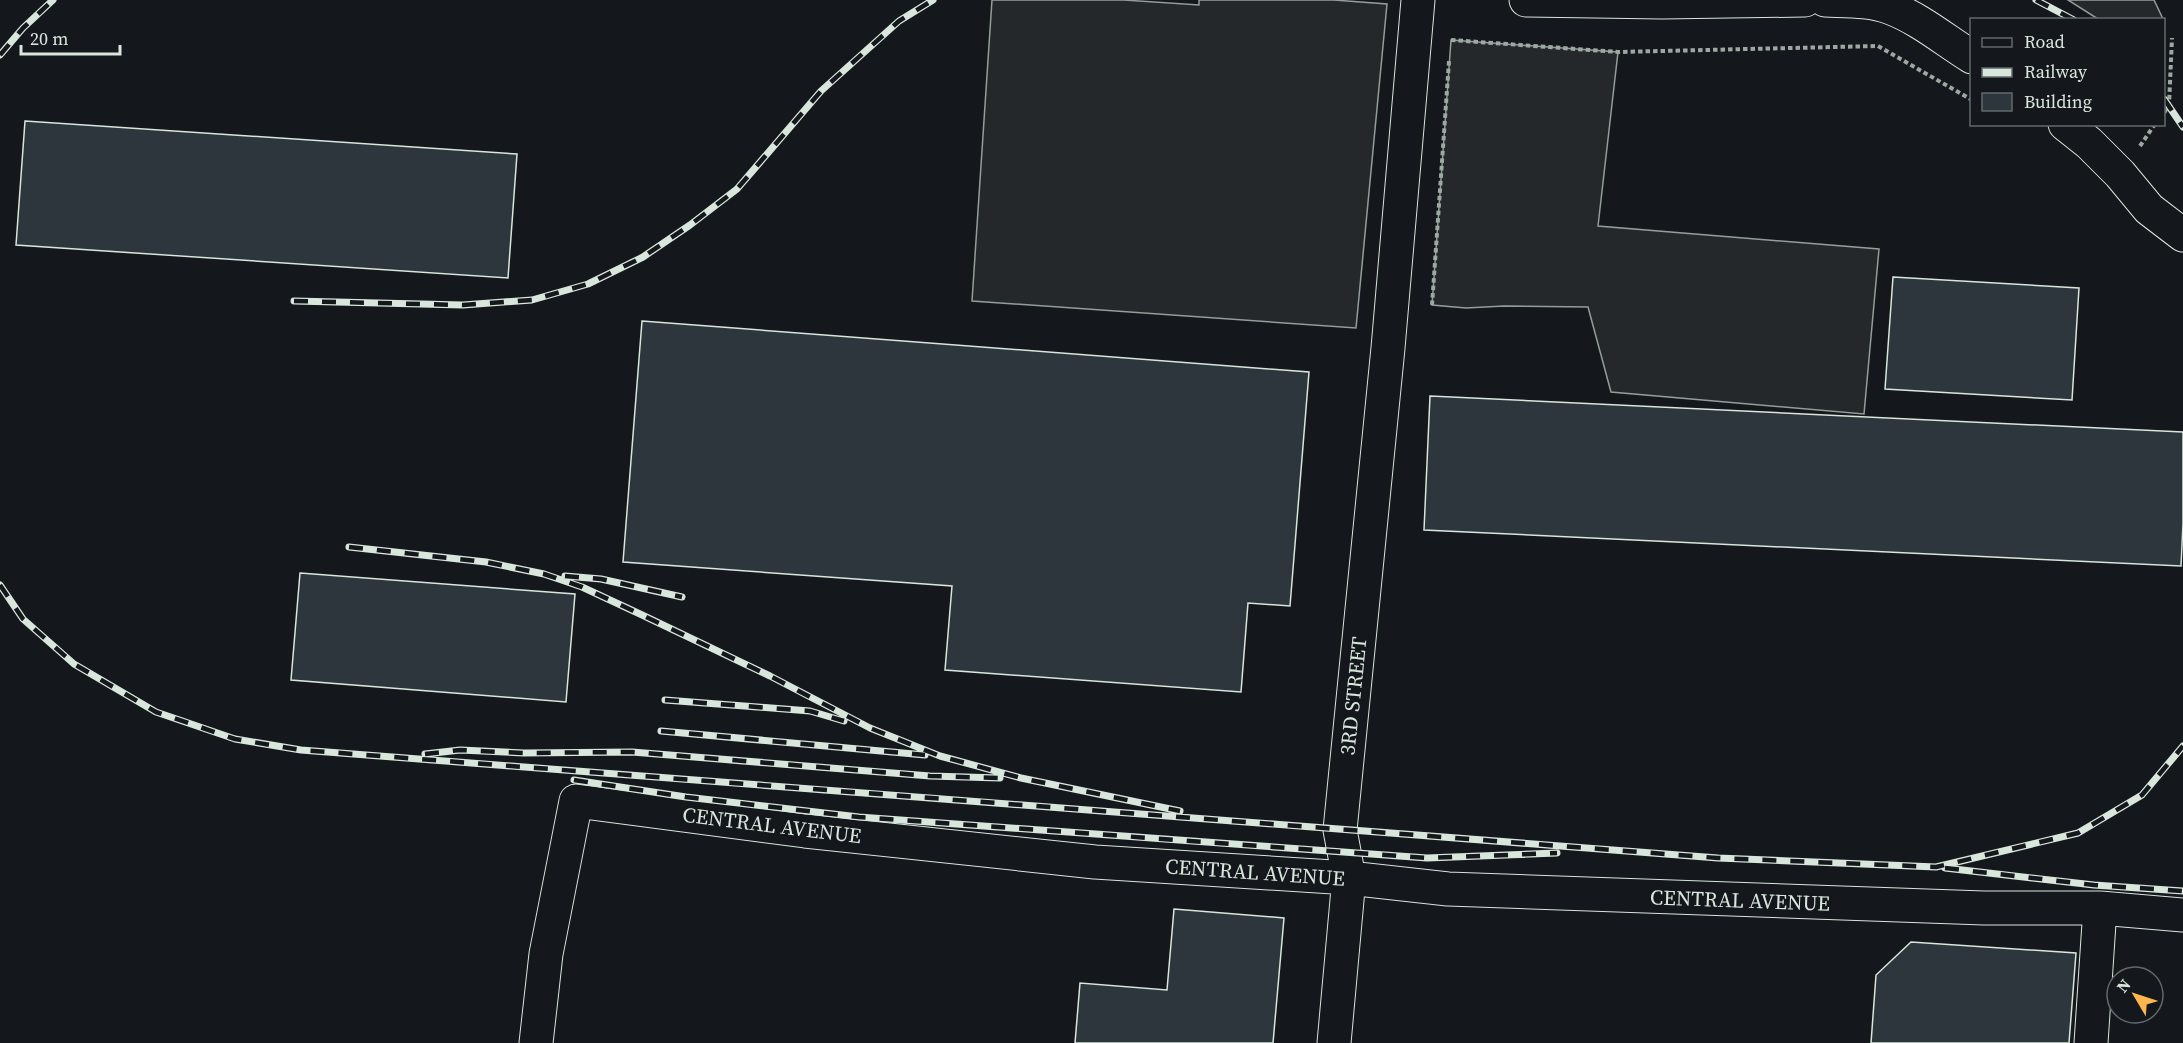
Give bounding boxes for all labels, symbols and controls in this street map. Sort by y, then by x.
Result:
scale bar [21,18,120,56]
legend [1970,18,2165,126]
text: 20 m [30,26,68,51]
text: Road [2024,29,2065,54]
text: Railway [2024,59,2088,84]
text: Building [2024,89,2092,114]
street label: 3RD STREET [1332,635,1374,757]
street label: CENTRAL AVENUE [681,800,863,850]
street label: CENTRAL AVENUE [1164,851,1346,893]
street label: CENTRAL AVENUE [1650,882,1830,918]
north arrow [2105,965,2165,1025]
text: N [2111,974,2136,997]

